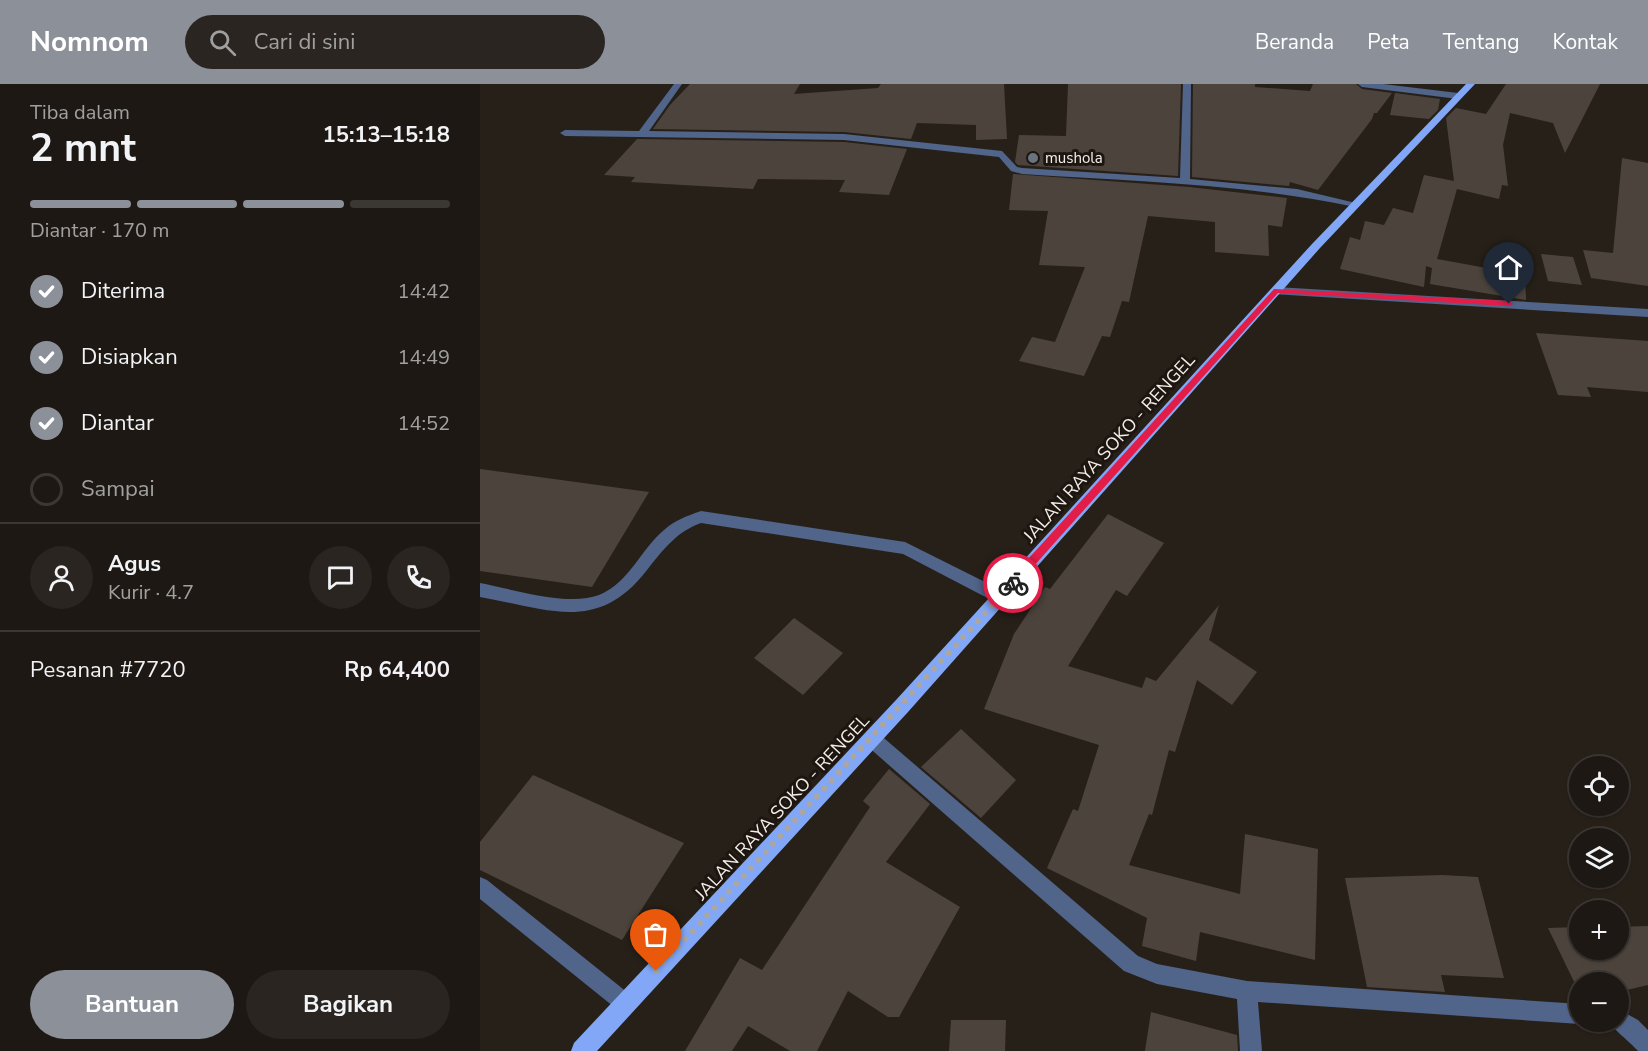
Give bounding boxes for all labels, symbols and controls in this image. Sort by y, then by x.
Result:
search box [185,15,605,69]
text: Nomnom [30,23,149,61]
icon: search [206,26,239,59]
text: Cari di sini [254,27,355,57]
text: Beranda [1255,28,1334,56]
text: Peta [1367,28,1410,56]
text: Tentang [1443,28,1520,56]
text: Kontak [1553,28,1618,56]
text: Tiba dalam [30,99,130,126]
text: 15:13–15:18 [322,120,450,150]
text: 2 mnt [30,122,136,175]
place label: mushola [1045,148,1103,168]
marker: mushola [1026,151,1040,165]
text: Diantar · 170 m [30,217,169,244]
pin [1483,242,1534,304]
icon: home [1492,251,1525,284]
icon: check [30,275,63,308]
text: Diterima [81,276,165,306]
text: 14:42 [397,278,450,305]
icon: check [30,341,63,374]
text: Disiapkan [81,342,178,372]
text: 14:49 [397,344,450,371]
street label: JALAN RAYA SOKO - RENGEL [1017,348,1200,548]
icon: check [30,407,63,440]
text: Diantar [81,408,154,438]
text: 14:52 [397,410,450,437]
text: Sampai [81,474,155,504]
button: person [30,546,93,609]
button: chat [309,546,372,609]
button: phone [387,546,450,609]
text: Agus [108,549,161,579]
courier [983,553,1043,613]
icon: bike [997,567,1030,600]
text: Kurir · 4.7 [108,579,194,606]
text: Pesanan #7720 [30,655,186,685]
text: Rp 64,400 [344,655,450,685]
street label: JALAN RAYA SOKO - RENGEL [689,709,875,906]
map controls [1569,756,1629,1032]
button: locate [1569,756,1629,816]
button: layers [1569,828,1629,888]
button: + [1569,900,1629,960]
pin [630,909,681,971]
icon: bag [639,918,672,951]
button: Bantuan [30,970,234,1039]
button: Bagikan [246,970,450,1039]
button: − [1569,972,1629,1032]

